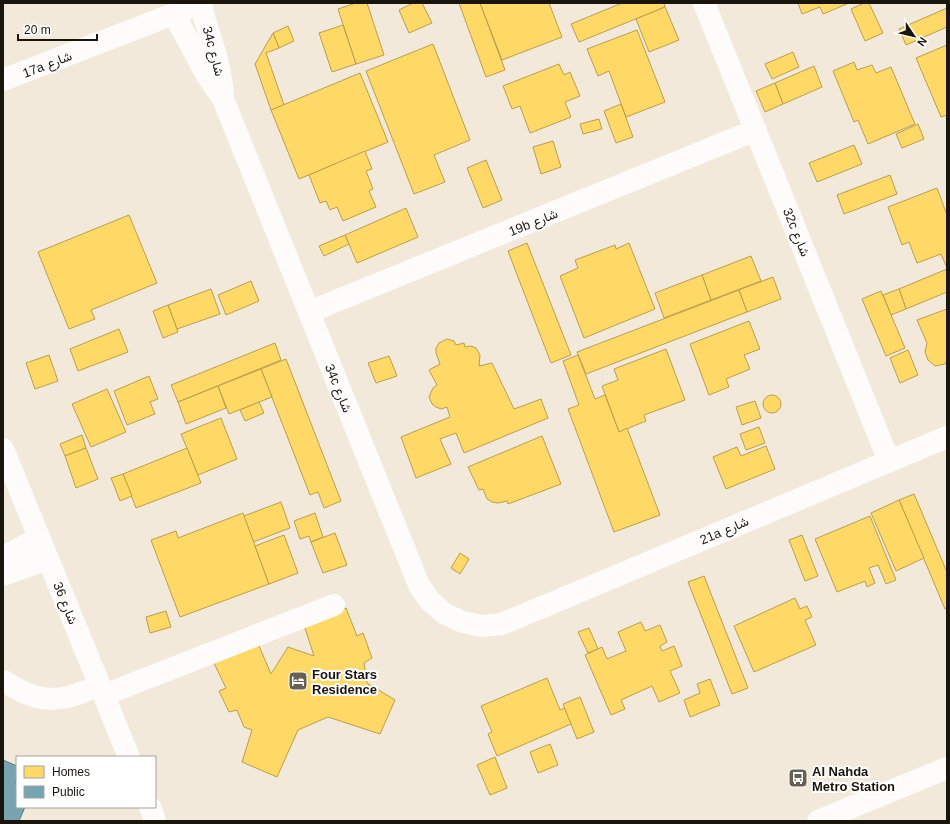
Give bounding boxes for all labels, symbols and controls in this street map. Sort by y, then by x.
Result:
scale bar [18,16,97,42]
north arrow [894,16,934,56]
text: 20 m [24,23,51,37]
street label: 34c شارع [198,25,227,78]
text: N [915,35,929,48]
street label: 17a شارع [20,48,75,83]
street label: 19b شارع [507,206,561,241]
street label: 32c شارع [778,206,813,259]
street label: 34c شارع [320,362,355,415]
street label: 21a شارع [698,514,752,549]
street label: شارع 36 [48,580,81,627]
place label: Four Stars Residence [312,667,377,697]
hotel icon: Four Stars Residence [287,670,309,692]
legend [16,756,156,808]
place label: Al Nahda Metro Station [812,764,895,794]
text: Homes [52,765,90,779]
bus stop icon: Al Nahda Metro Station [787,767,809,789]
text: Public [52,785,85,799]

